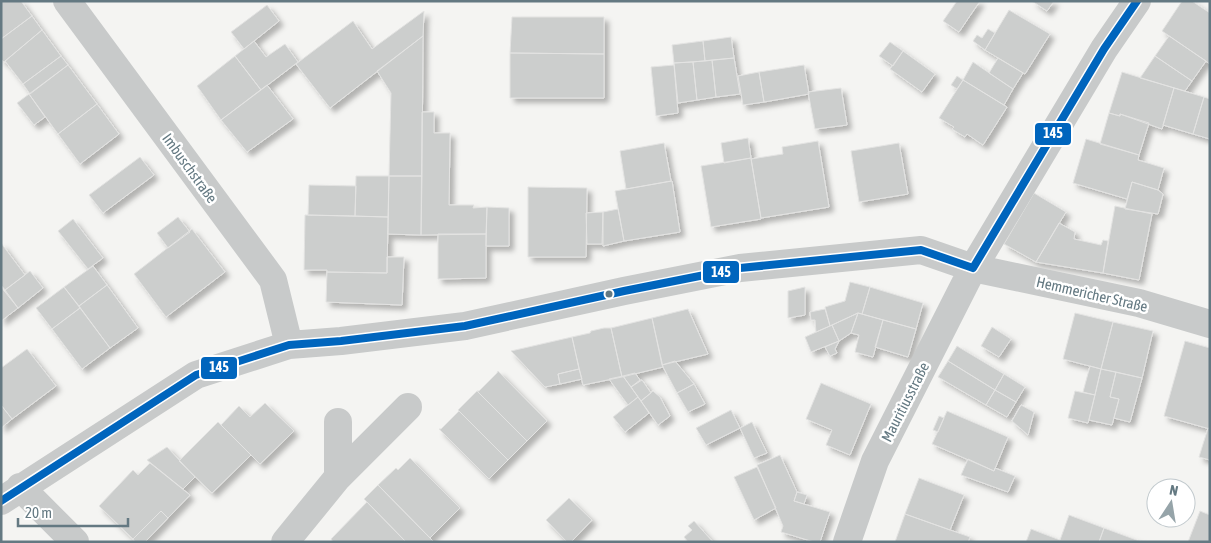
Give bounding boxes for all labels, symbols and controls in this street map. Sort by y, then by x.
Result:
line badge: 145 [1034,122,1072,146]
text: 145 [1043,125,1063,141]
street label: Imbuschstraße [159,130,221,206]
line badge: 145 [702,260,740,284]
text: 145 [711,264,731,280]
street label: Hemmericher Straße [1035,273,1149,315]
unlabelled marker [604,289,614,299]
line badge: 145 [200,356,238,380]
text: 145 [209,359,229,375]
street label: Mauritiusstraße [878,359,932,445]
north arrow [1146,478,1196,528]
text: N [1168,482,1179,499]
scale bar [18,496,128,528]
text: 20 m [25,504,52,521]

